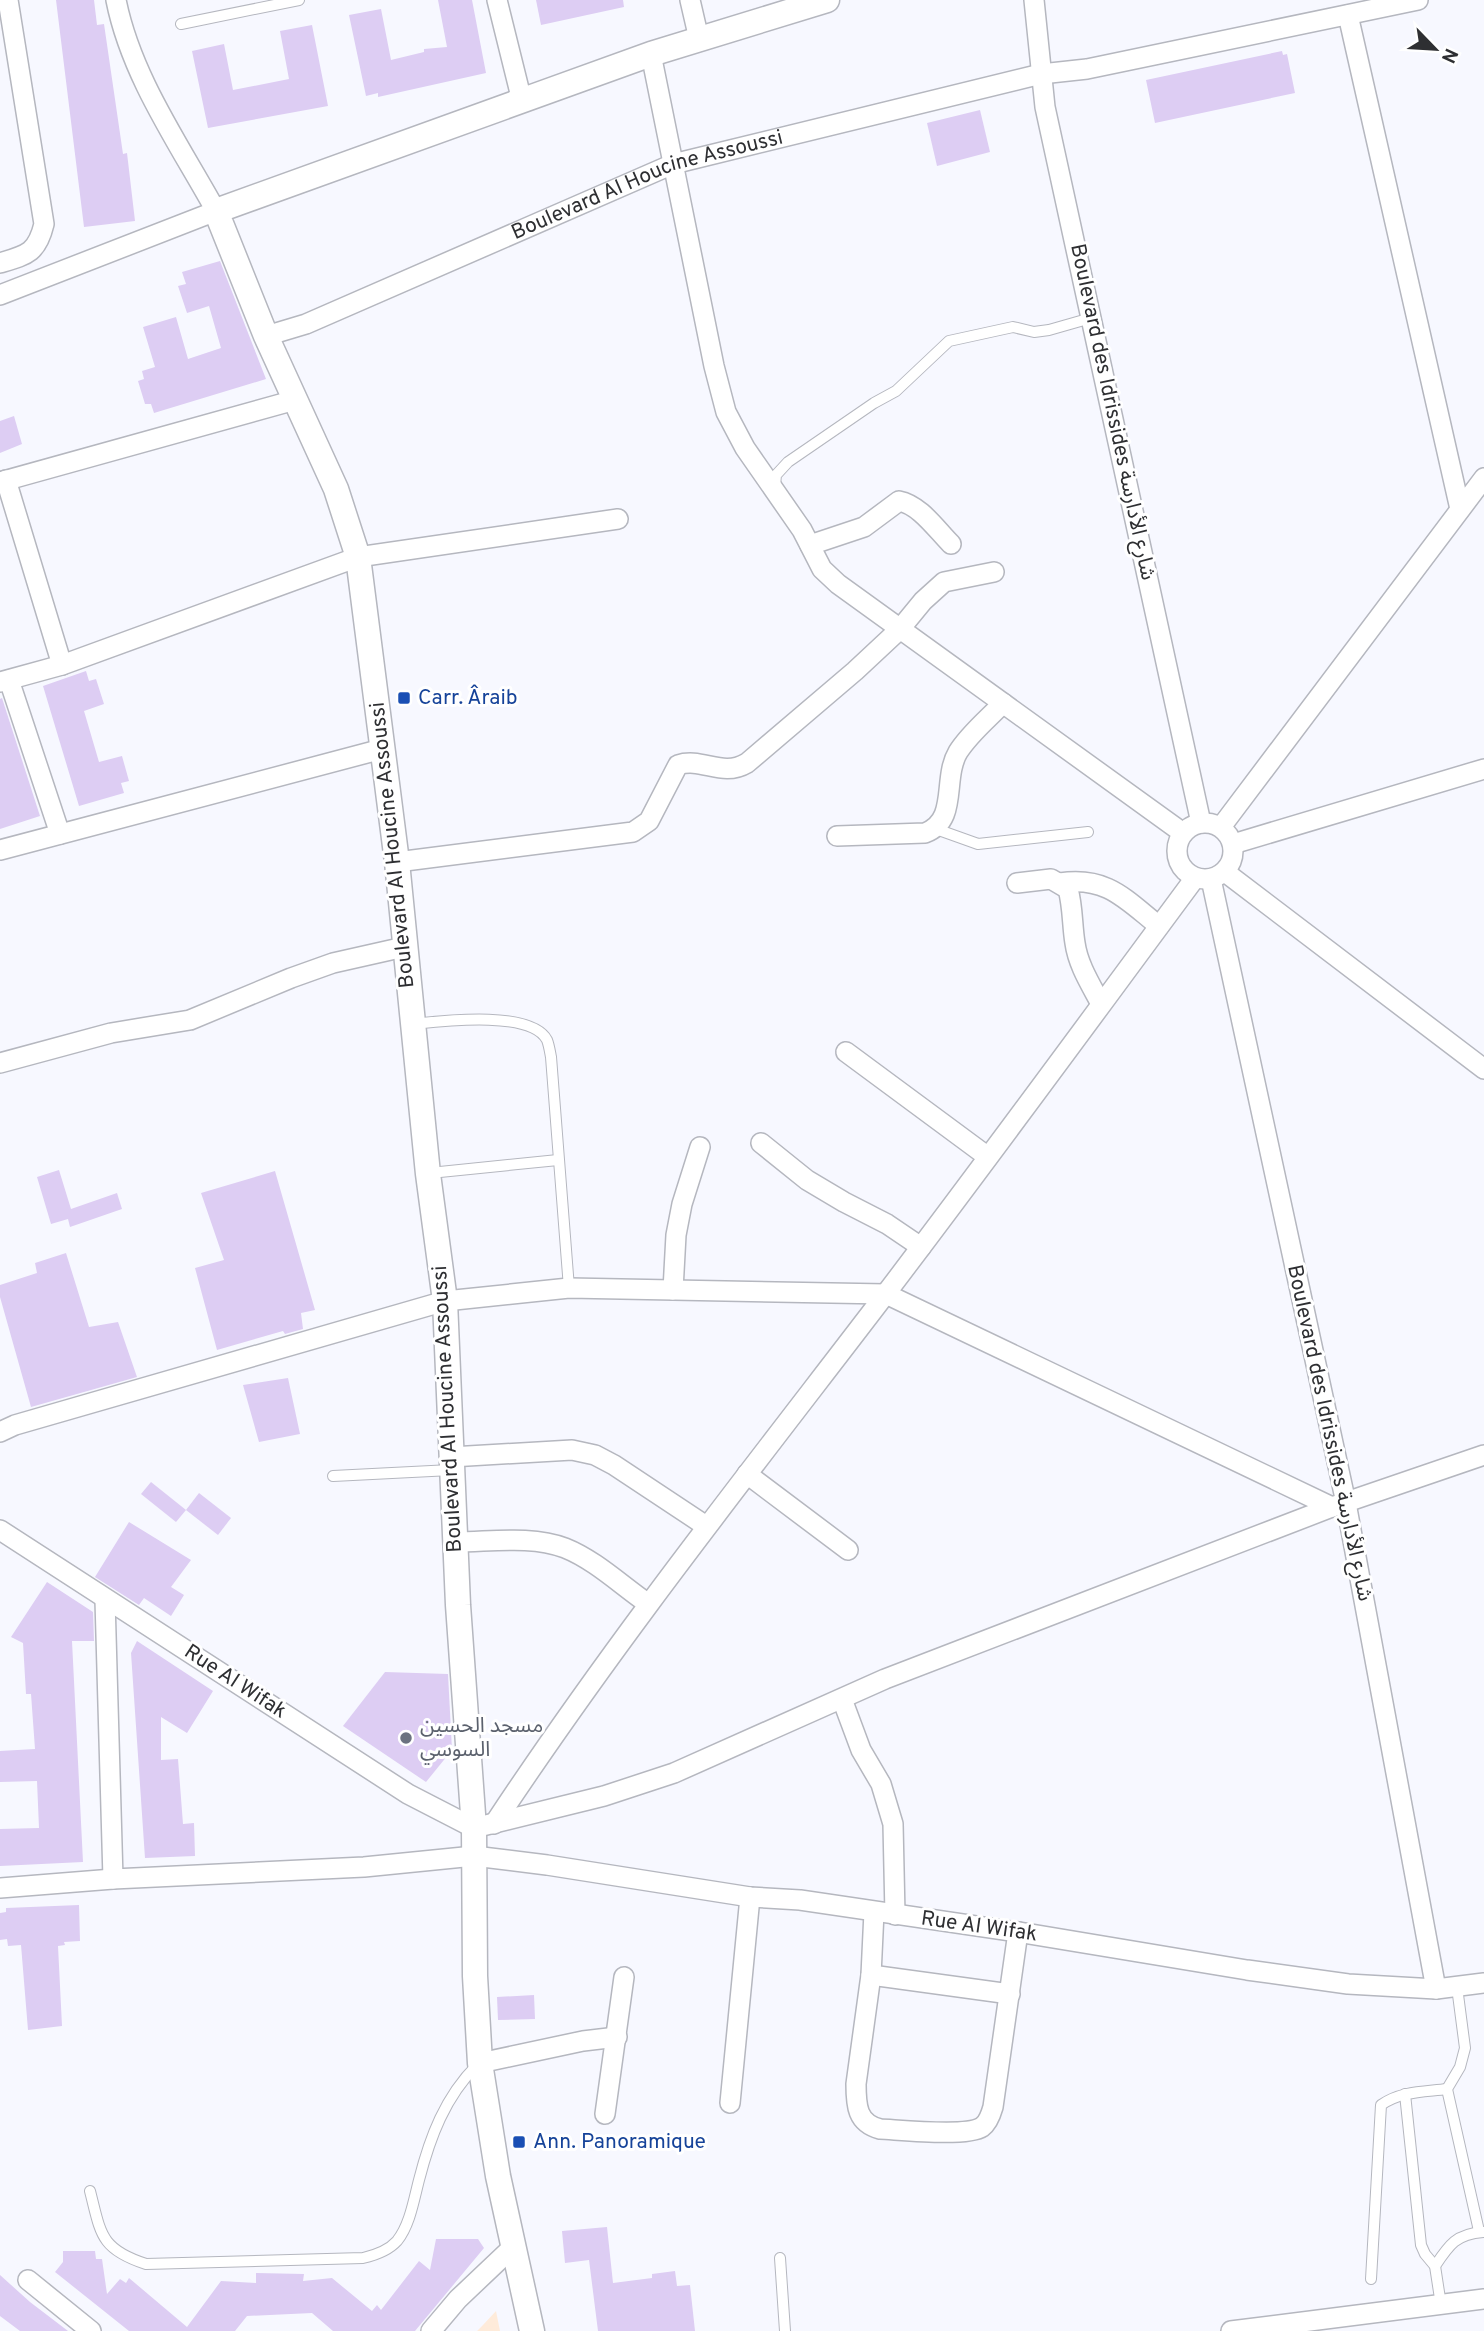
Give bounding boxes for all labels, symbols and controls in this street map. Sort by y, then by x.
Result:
north arrow [1400,14,1470,84]
text: N [1435,44,1462,67]
street label: Boulevard Al Houcine Assoussi [507,124,786,246]
street label: Boulevard des Idrissides شارع الأدارسة [1063,241,1161,583]
place label: Carr. Âraib [418,684,518,712]
marker: Carr. Âraib [396,690,412,706]
street label: Boulevard Al Houcine Assoussi [365,701,421,989]
street label: Boulevard des Idrissides شارع الأدارسة [1280,1262,1378,1604]
street label: Boulevard Al Houcine Assoussi [427,1265,469,1553]
street label: Rue Al Wifak [179,1639,291,1725]
place label: مسجد الحسين السوسي [420,1713,543,1764]
marker: مسجد الحسين السوسي [398,1730,414,1746]
street label: Rue Al Wifak [919,1905,1039,1949]
place label: Ann. Panoramique [533,2129,706,2156]
marker: Ann. Panoramique [511,2134,527,2150]

